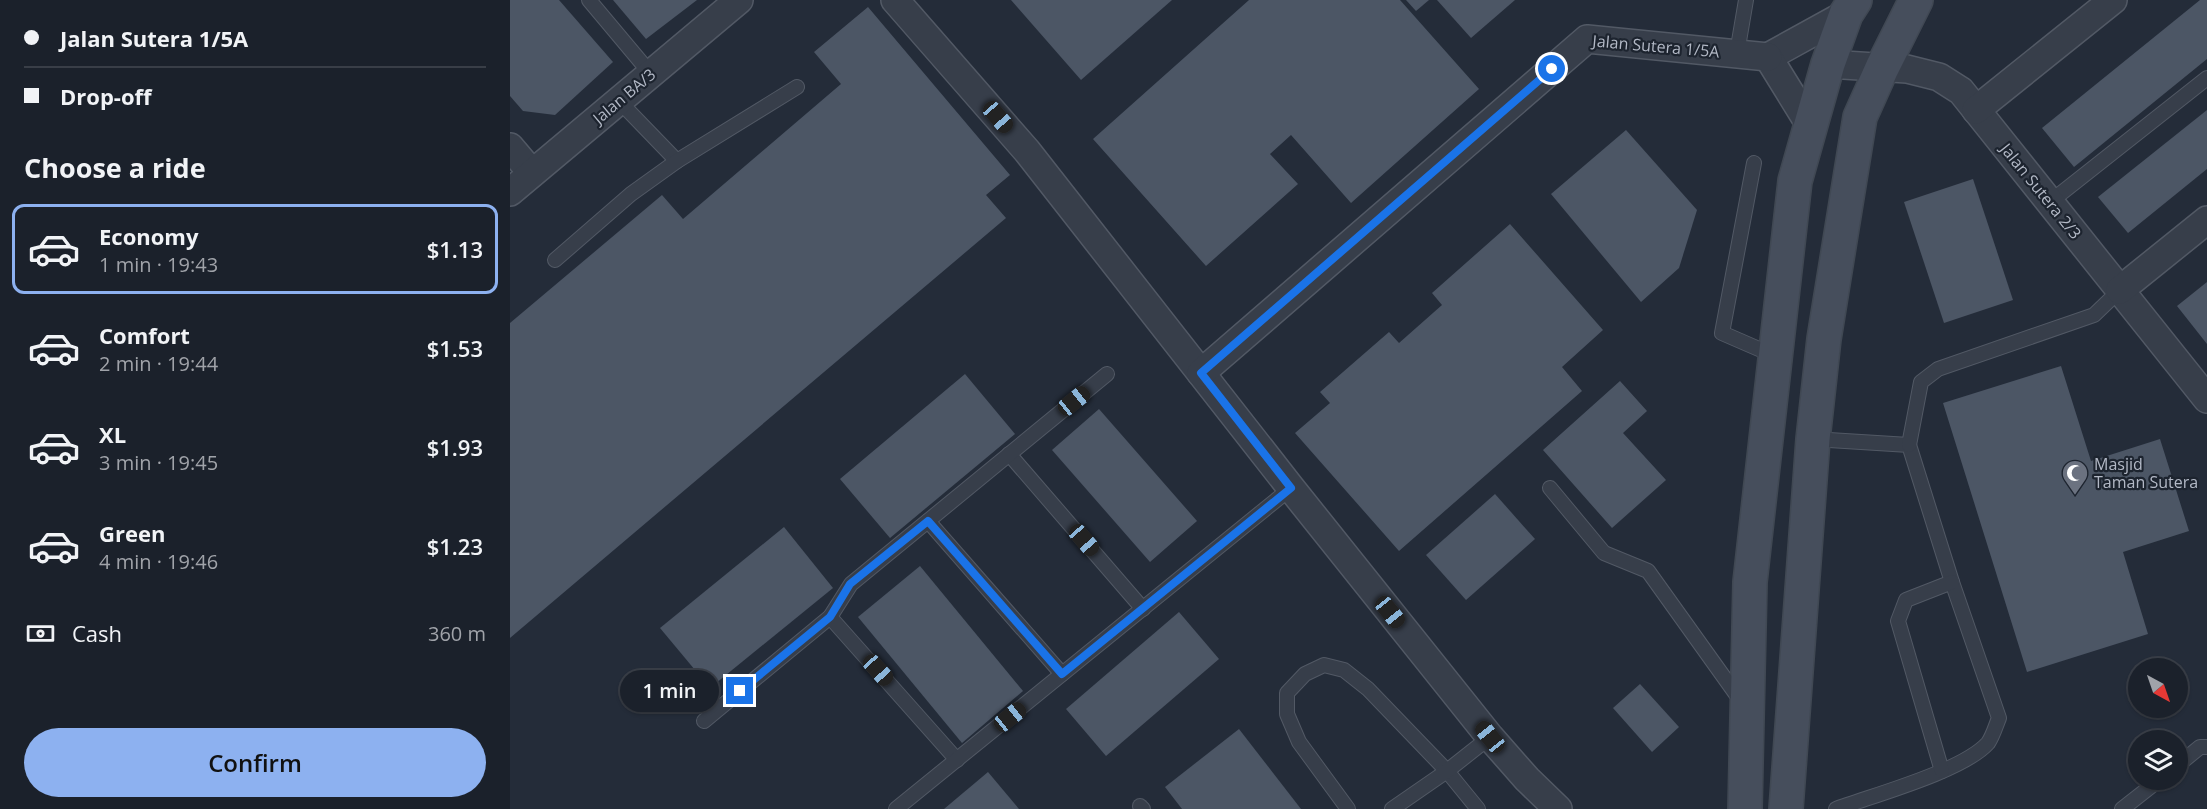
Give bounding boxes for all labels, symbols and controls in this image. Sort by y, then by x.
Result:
text: Jalan Sutera 1/5A [60,23,248,53]
street label: Jalan Sutera 1/5A [1590,29,1721,63]
route start [1538,55,1565,82]
street label: Jalan BA/3 [586,63,660,130]
text: Drop-off [60,81,152,111]
car [979,98,1017,136]
street label: Jalan Sutera 2/3 [1994,137,2086,243]
text: Choose a ride [24,149,206,186]
text: Economy [99,221,198,251]
icon: car [27,222,81,276]
text: $1.13 [427,234,483,264]
text: 1 min · 19:43 [99,251,218,278]
text: Comfort [99,320,190,350]
icon: car [27,321,81,375]
text: $1.53 [427,333,483,363]
text: 2 min · 19:44 [99,350,218,377]
car [1054,383,1094,419]
text: XL [99,419,126,449]
icon: car [27,420,81,474]
text: $1.93 [427,432,483,462]
text: 3 min · 19:45 [99,449,218,476]
place label: Masjid Taman Sutera [2094,453,2198,493]
mosque icon: Masjid Taman Sutera [2060,458,2090,496]
text: Green [99,518,165,548]
icon: car [27,519,81,573]
car [1065,521,1103,559]
text: $1.23 [427,531,483,561]
text: 4 min · 19:46 [99,548,218,575]
car [1372,592,1408,632]
icon: cash [24,617,57,650]
text: Cash [72,618,122,648]
text: 360 m [428,620,486,647]
car [859,651,897,689]
north arrow [2128,658,2188,718]
map controls [2128,658,2188,790]
callout: 1 min [620,670,719,712]
text: 1 min [643,677,697,704]
route end [726,677,753,704]
car [990,699,1030,735]
car [1472,717,1508,757]
button: Confirm [24,728,486,797]
button: layers [2128,730,2188,790]

